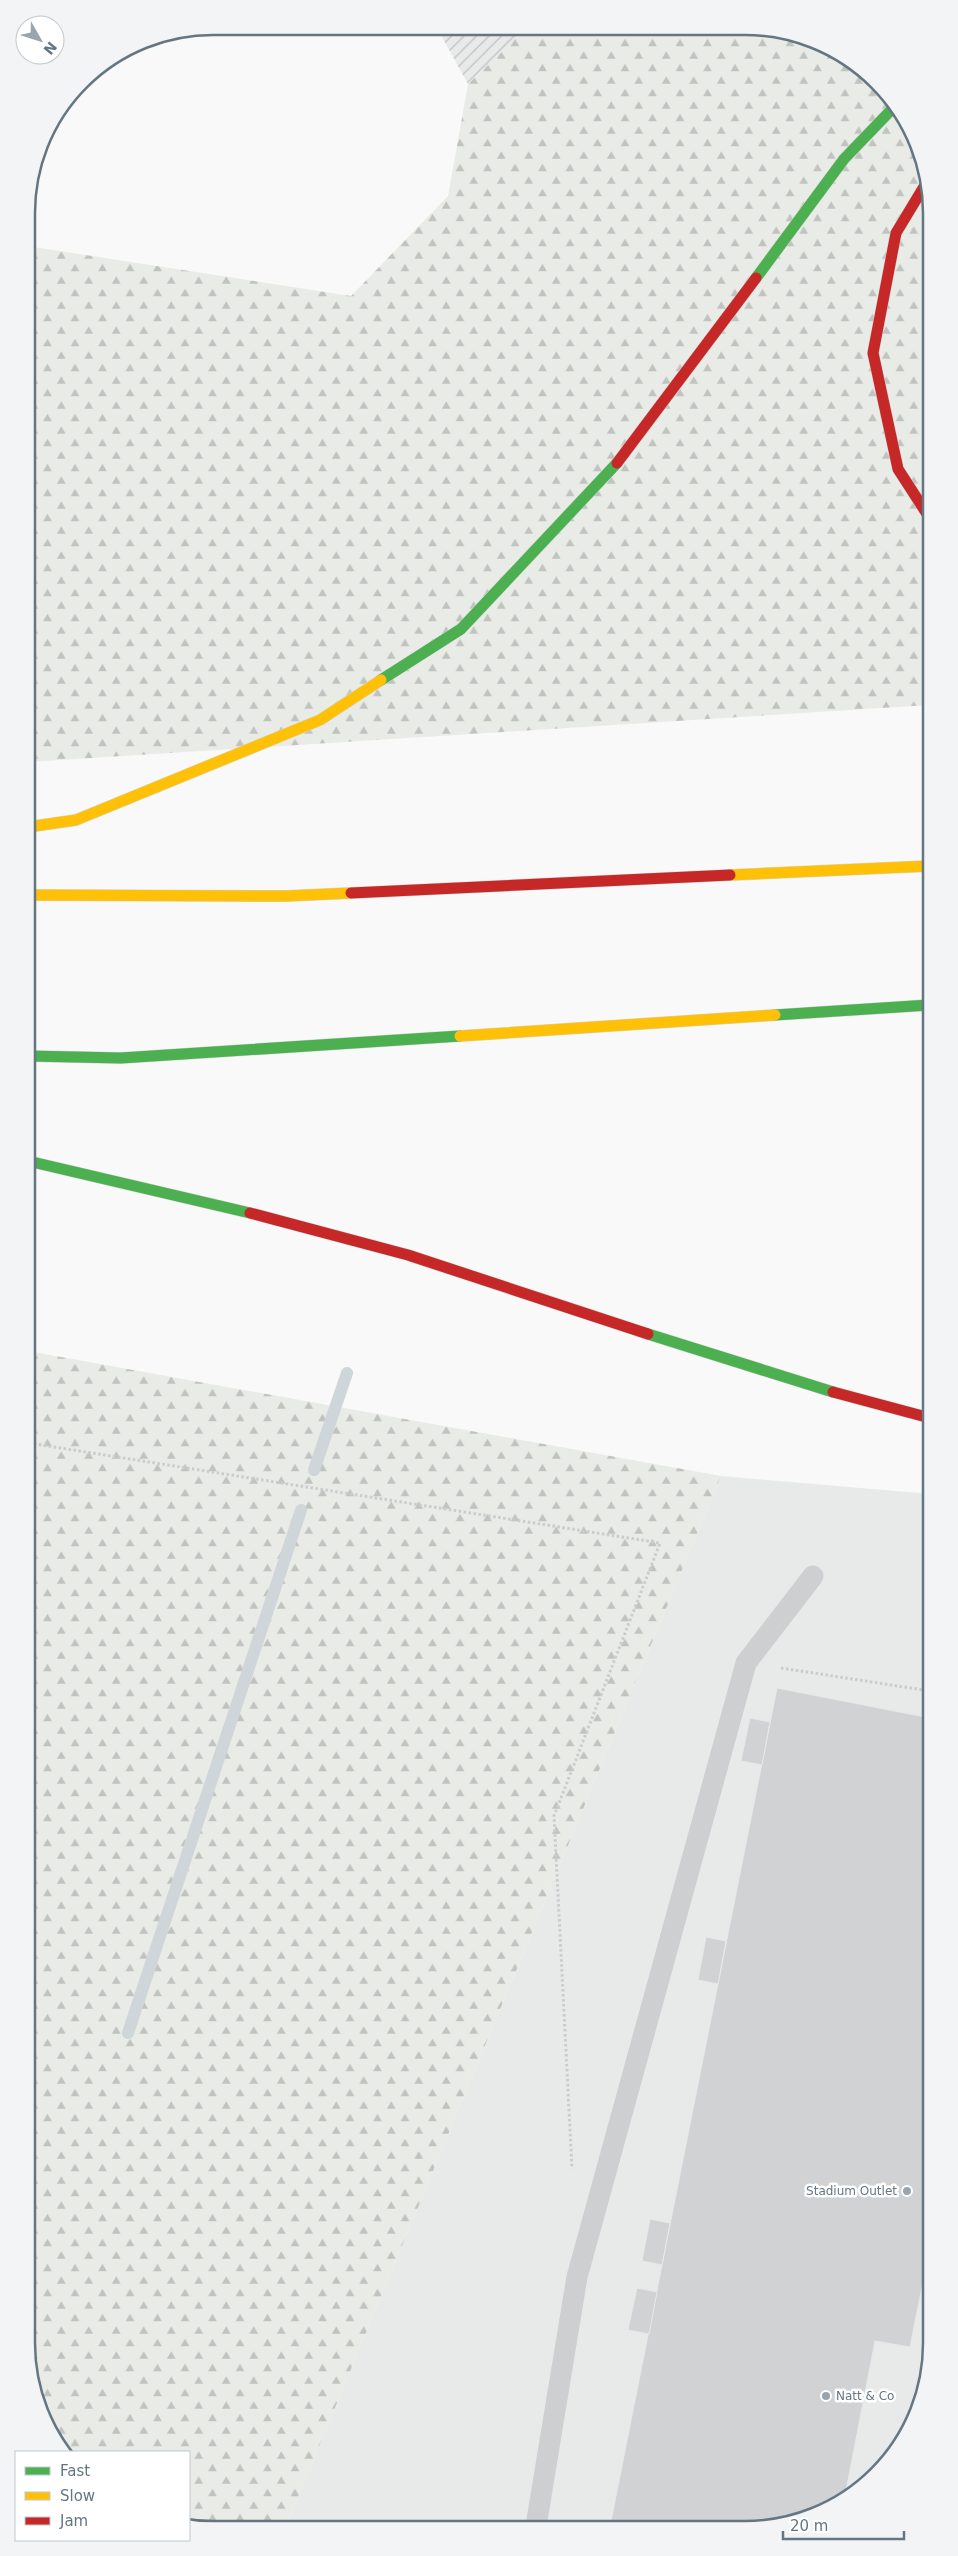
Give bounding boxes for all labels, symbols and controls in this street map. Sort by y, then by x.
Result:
north arrow [15,15,65,65]
text: N [40,39,60,58]
place label: Stadium Outlet [806,2184,897,2198]
marker: Stadium Outlet [901,2185,913,2197]
place label: Natt & Co [836,2389,894,2403]
marker: Natt & Co [820,2390,832,2402]
legend [15,2451,190,2541]
text: Fast [60,2462,90,2480]
text: Slow [60,2487,95,2505]
scale bar [783,2508,904,2540]
text: Jam [59,2512,88,2530]
text: 20 m [790,2517,828,2535]

